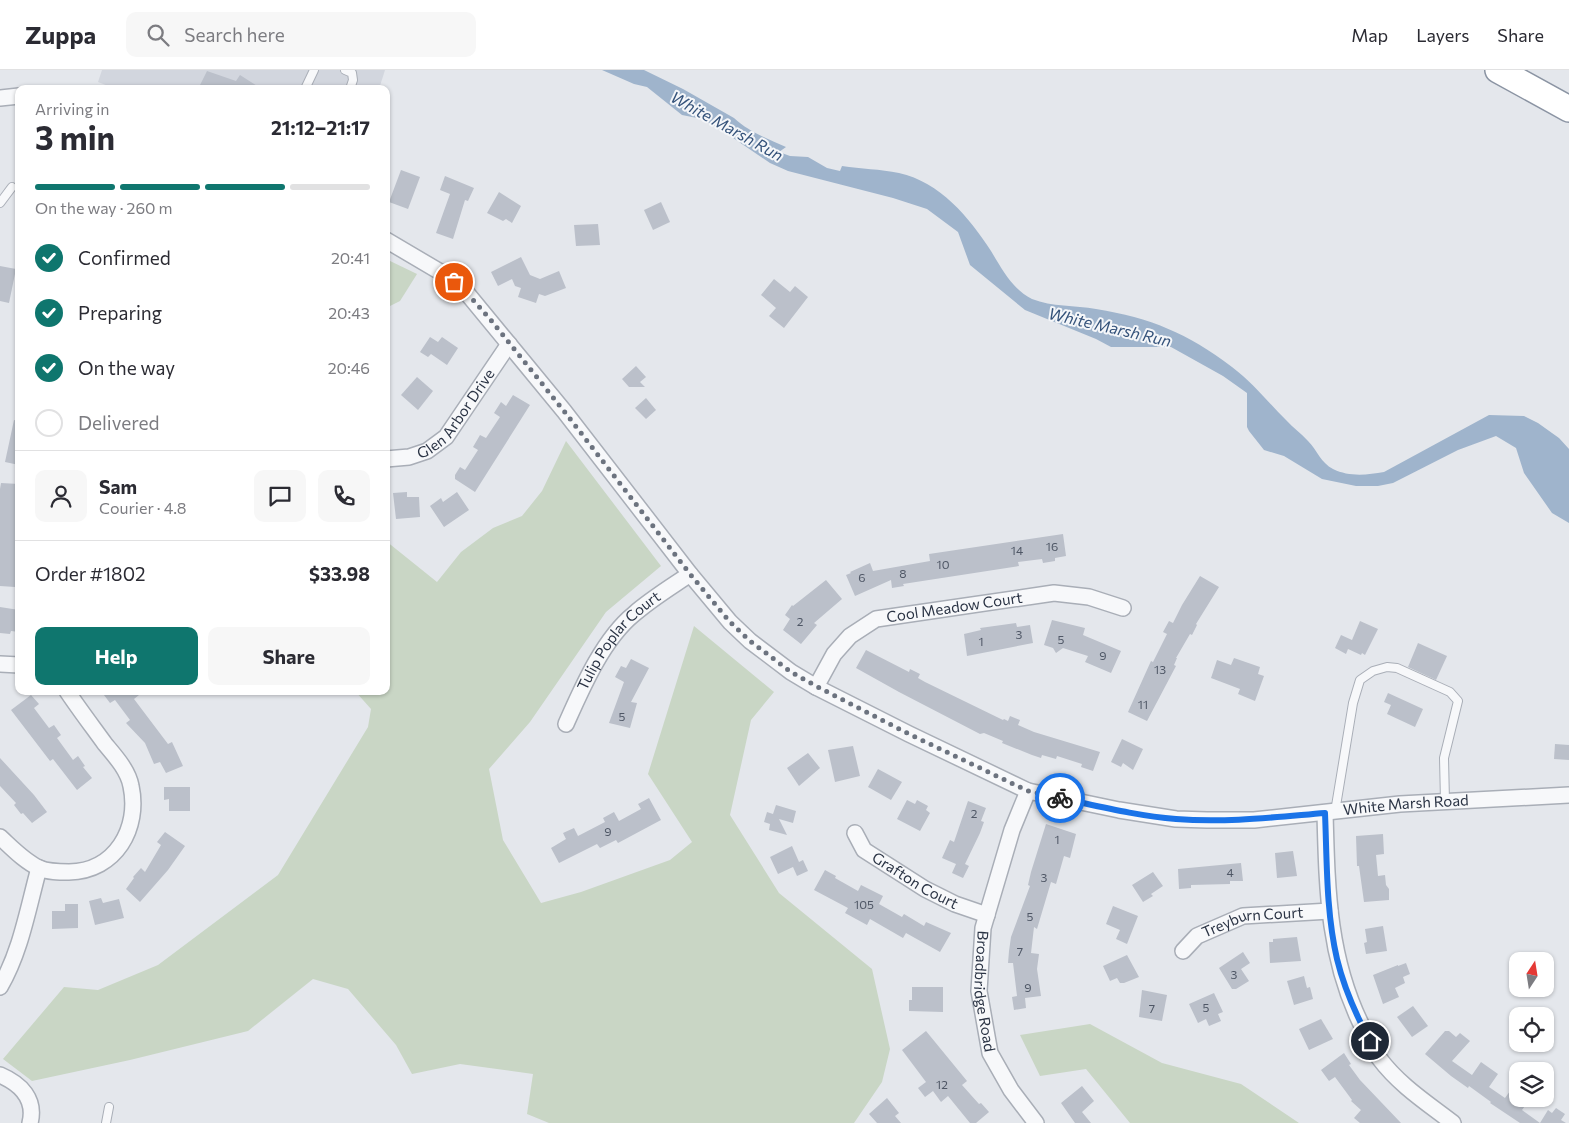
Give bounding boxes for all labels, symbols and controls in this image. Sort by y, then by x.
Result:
search box [126,12,476,57]
text: Zuppa [25,20,96,49]
icon: search [144,21,172,49]
text: Search here [184,23,285,46]
text: Map [1351,24,1388,46]
text: Layers [1416,24,1469,46]
text: Share [1497,24,1544,46]
water label: White Marsh Run [668,87,787,164]
text: Arriving in [35,99,109,118]
text: 21:12–21:17 [271,116,370,139]
text: 3 min [35,117,115,157]
text: On the way · 260 m [35,198,173,217]
icon: check [35,244,63,272]
text: Confirmed [78,246,171,269]
text: 20:41 [331,248,370,267]
pin [433,261,475,303]
icon: bag [440,268,468,296]
icon: check [35,299,63,327]
text: Preparing [78,301,162,324]
text: 20:43 [328,303,370,322]
water label: White Marsh Run [1047,303,1173,350]
icon: check [35,354,63,382]
text: On the way [78,356,175,379]
text: 20:46 [328,358,370,377]
street label: Glen Arbor Drive [414,365,498,462]
text: Delivered [78,411,159,434]
button: person [35,470,87,522]
button: chat [254,470,306,522]
button: phone [318,470,370,522]
text: Sam [99,475,137,498]
text: Courier · 4.8 [99,498,186,517]
house number: 16 [1046,539,1058,553]
house number: 14 [1011,543,1023,557]
house number: 10 [937,557,950,571]
text: Order #1802 [35,562,146,585]
text: $33.98 [309,562,370,585]
house number: 8 [899,566,907,580]
house number: 6 [858,570,866,584]
street label: Tulip Poplar Court [573,587,663,693]
street label: Cool Meadow Court [885,588,1023,625]
house number: 2 [797,614,804,628]
button: Help [35,627,198,685]
button: Share [208,627,370,685]
house number: 3 [1016,627,1023,641]
house number: 5 [1058,632,1065,646]
house number: 1 [978,634,984,648]
house number: 9 [1099,648,1107,662]
house number: 13 [1154,662,1166,676]
house number: 11 [1138,697,1148,711]
house number: 5 [619,709,626,723]
courier [1035,773,1085,823]
icon: bike [1046,784,1074,812]
street label: White Marsh Road [1342,790,1469,818]
house number: 2 [971,806,978,820]
house number: 9 [604,824,612,838]
house number: 1 [1054,832,1060,846]
street label: Grafton Court [869,848,962,912]
house number: 4 [1226,865,1234,879]
house number: 3 [1041,870,1048,884]
house number: 105 [854,897,874,911]
street label: Treyburn Court [1199,903,1304,941]
house number: 5 [1027,909,1034,923]
street label: Broadbridge Road [971,930,1000,1053]
house number: 7 [1017,944,1023,958]
north arrow [1509,952,1554,998]
map controls [1509,952,1554,1107]
house number: 3 [1231,967,1238,981]
house number: 9 [1024,980,1032,994]
house number: 5 [1203,1000,1210,1014]
house number: 7 [1149,1001,1155,1015]
button: locate [1509,1007,1554,1052]
pin [1349,1020,1391,1062]
icon: home [1356,1027,1384,1055]
button: layers [1509,1062,1554,1107]
house number: 12 [936,1077,948,1091]

